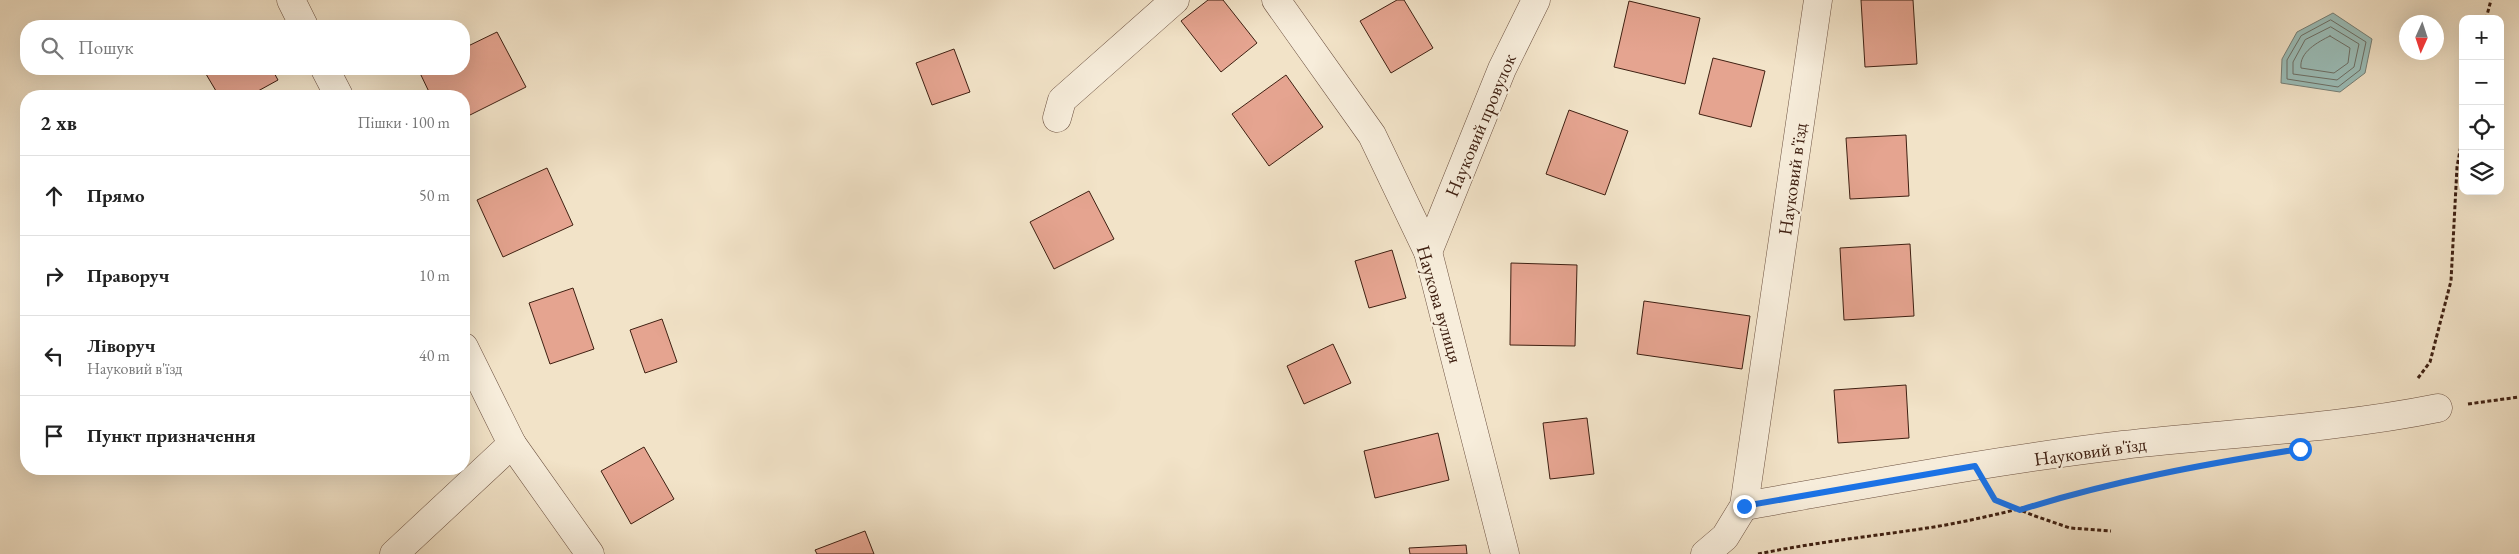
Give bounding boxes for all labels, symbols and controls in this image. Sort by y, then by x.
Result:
north arrow [2399,15,2444,60]
map controls [2459,15,2504,195]
button: + [2459,15,2504,60]
search box [20,20,470,75]
icon: search [38,34,66,62]
text: Пошук [78,35,134,60]
street label: Науковий провулок [1439,50,1522,201]
button: − [2459,60,2504,105]
button: locate [2459,105,2504,150]
text: 2 хв [40,109,77,136]
text: Пішки · 100 m [357,112,450,133]
street label: Науковий в'їзд [1772,121,1813,237]
button: layers [2459,150,2504,195]
icon: ahead [40,182,68,210]
text: Прямо [87,183,145,208]
text: 50 m [419,185,450,206]
street label: Наукова вулиця [1411,242,1468,367]
icon: right [40,262,68,290]
text: Праворуч [87,263,169,288]
text: 10 m [419,265,450,286]
text: Ліворуч [87,333,155,358]
icon: left [40,342,68,370]
text: 40 m [419,345,450,366]
text: Науковий в'їзд [87,358,182,379]
icon: arrive [40,422,68,450]
text: Пункт призначення [87,423,256,448]
street label: Науковий в'їзд [2032,431,2148,472]
route start [2289,438,2312,461]
route end [1733,495,1756,518]

